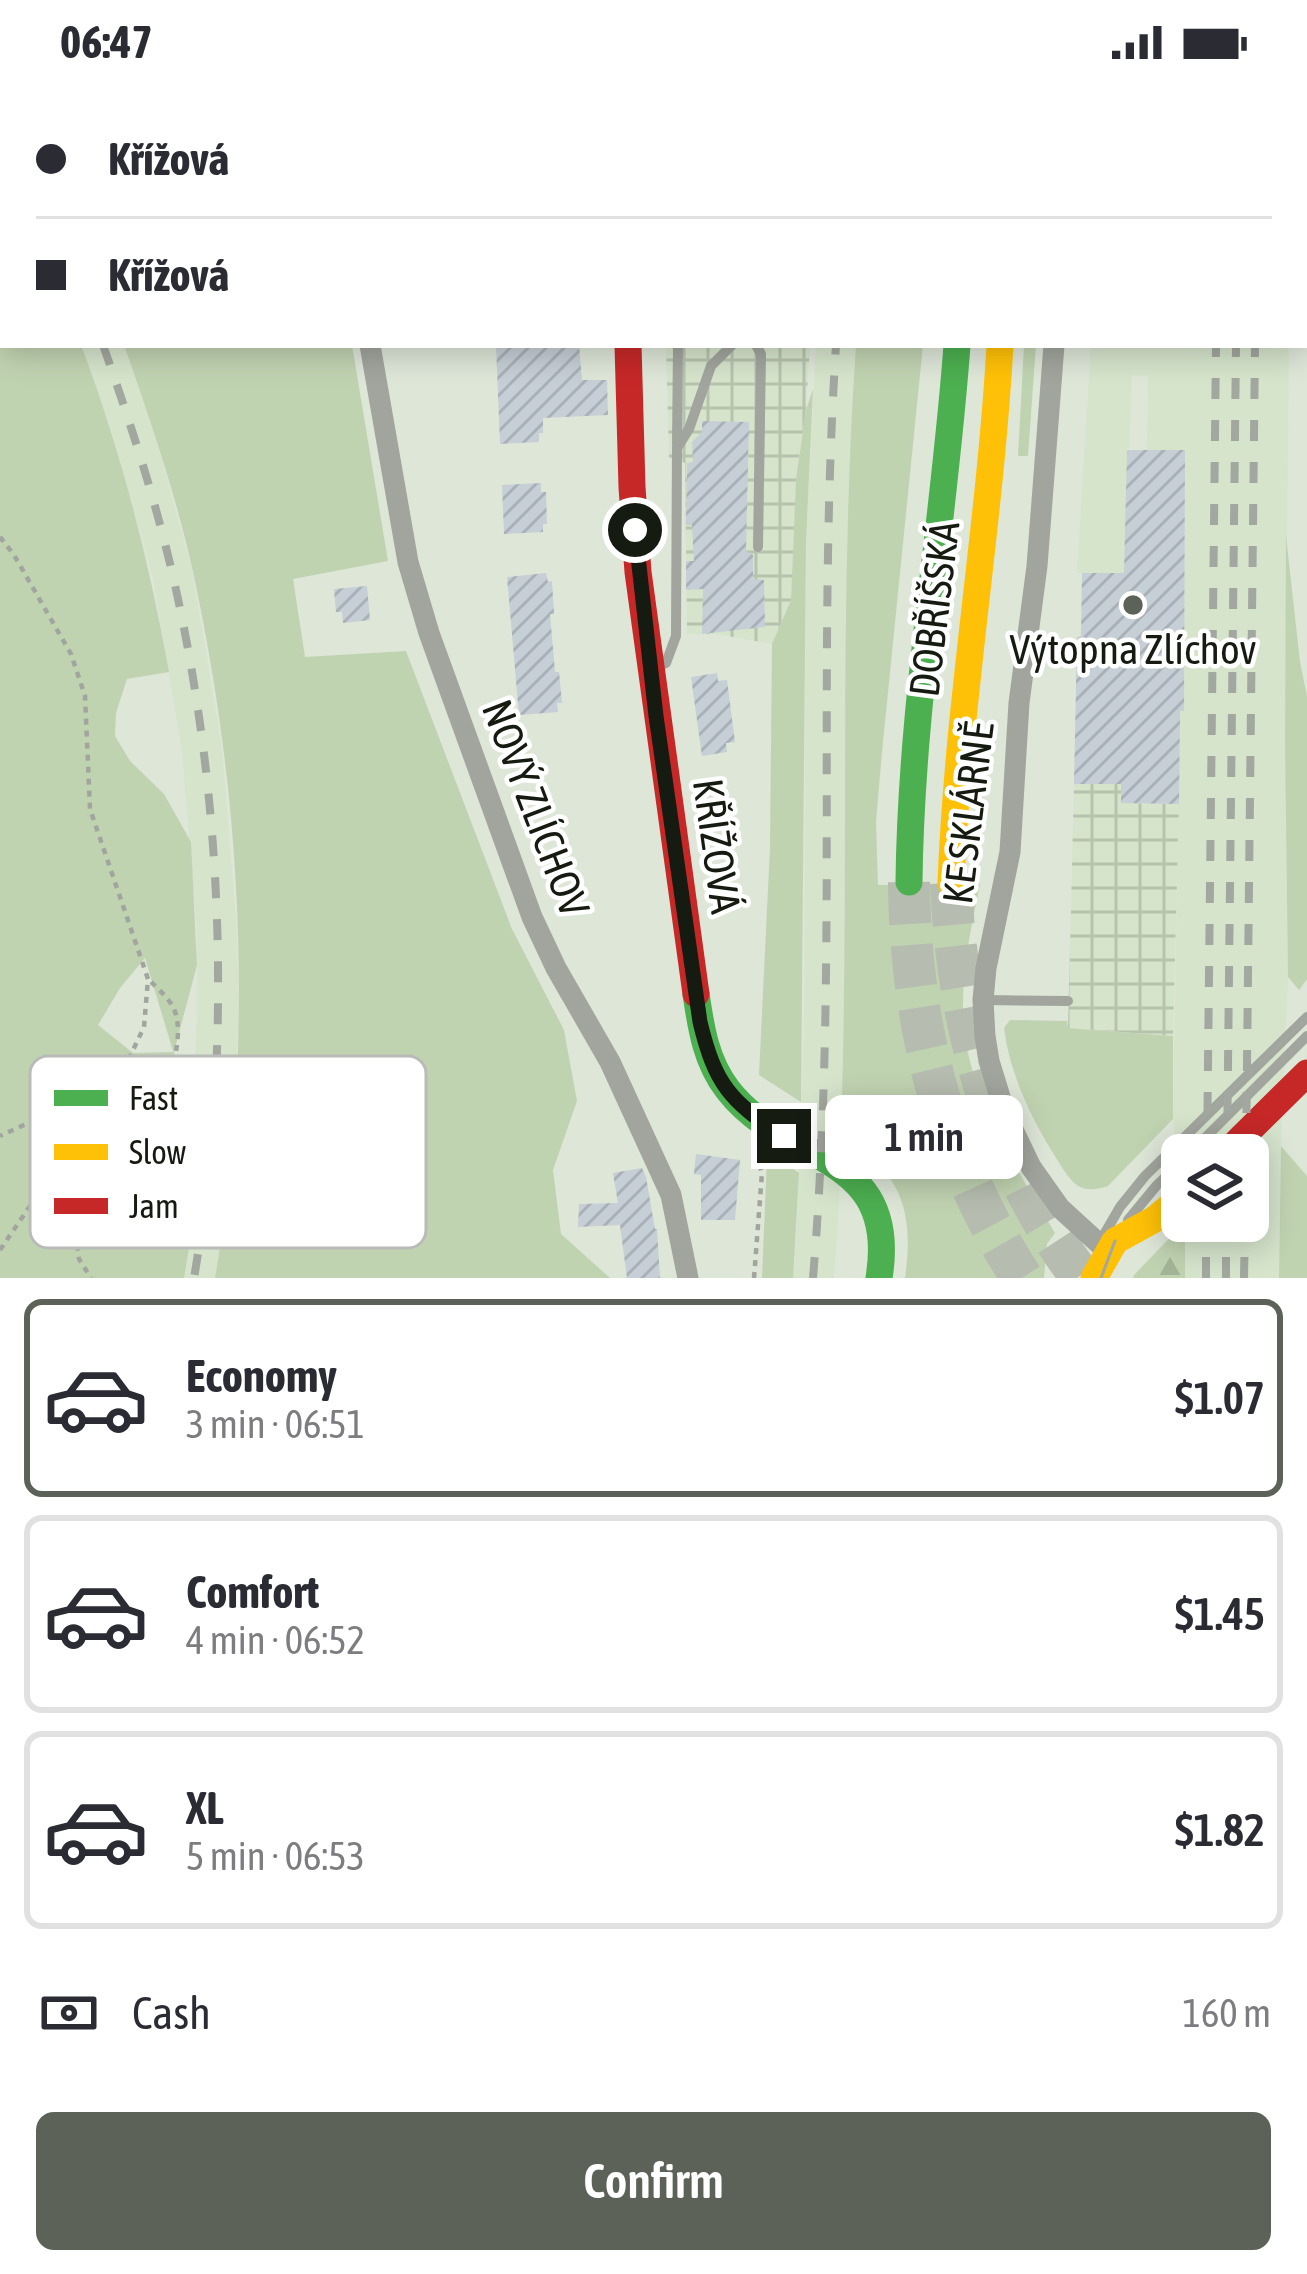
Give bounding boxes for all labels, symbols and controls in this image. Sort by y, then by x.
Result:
text: 06:47 [60,16,153,68]
text: Křížová [108,133,229,185]
text: Křížová [108,249,229,301]
route start [608,503,662,557]
street label: DOBŘÍŠSKÁ [899,518,969,699]
marker: Výtopna Zlíchov [1120,592,1146,618]
place label: Výtopna Zlíchov [1009,625,1257,673]
street label: NOVÝ ZLÍCHOV [473,693,599,923]
street label: KE SKLÁRNĚ [933,719,1003,907]
street label: KŘÍŽOVÁ [684,776,750,917]
legend [30,1056,426,1248]
text: Fast [129,1079,178,1117]
callout: 1 min [826,1094,1024,1178]
route end [757,1109,811,1163]
text: 1 min [884,1115,964,1159]
text: Slow [129,1133,186,1171]
map controls [1161,1134,1269,1242]
button: layers [1161,1134,1269,1242]
text: Jam [129,1187,179,1225]
icon: car [42,1344,150,1452]
text: Economy [186,1350,337,1402]
text: $1.07 [1175,1372,1265,1424]
text: 3 min · 06:51 [186,1402,365,1446]
icon: car [42,1560,150,1668]
text: Comfort [186,1566,319,1618]
text: $1.45 [1175,1588,1265,1640]
text: 4 min · 06:52 [186,1618,365,1662]
icon: car [42,1776,150,1884]
text: XL [186,1782,224,1834]
text: $1.82 [1175,1804,1265,1856]
text: 5 min · 06:53 [186,1834,365,1878]
icon: cash [36,1980,102,2046]
text: Cash [132,1987,211,2039]
text: 160 m [1183,1991,1271,2035]
button: Confirm [36,2112,1271,2250]

